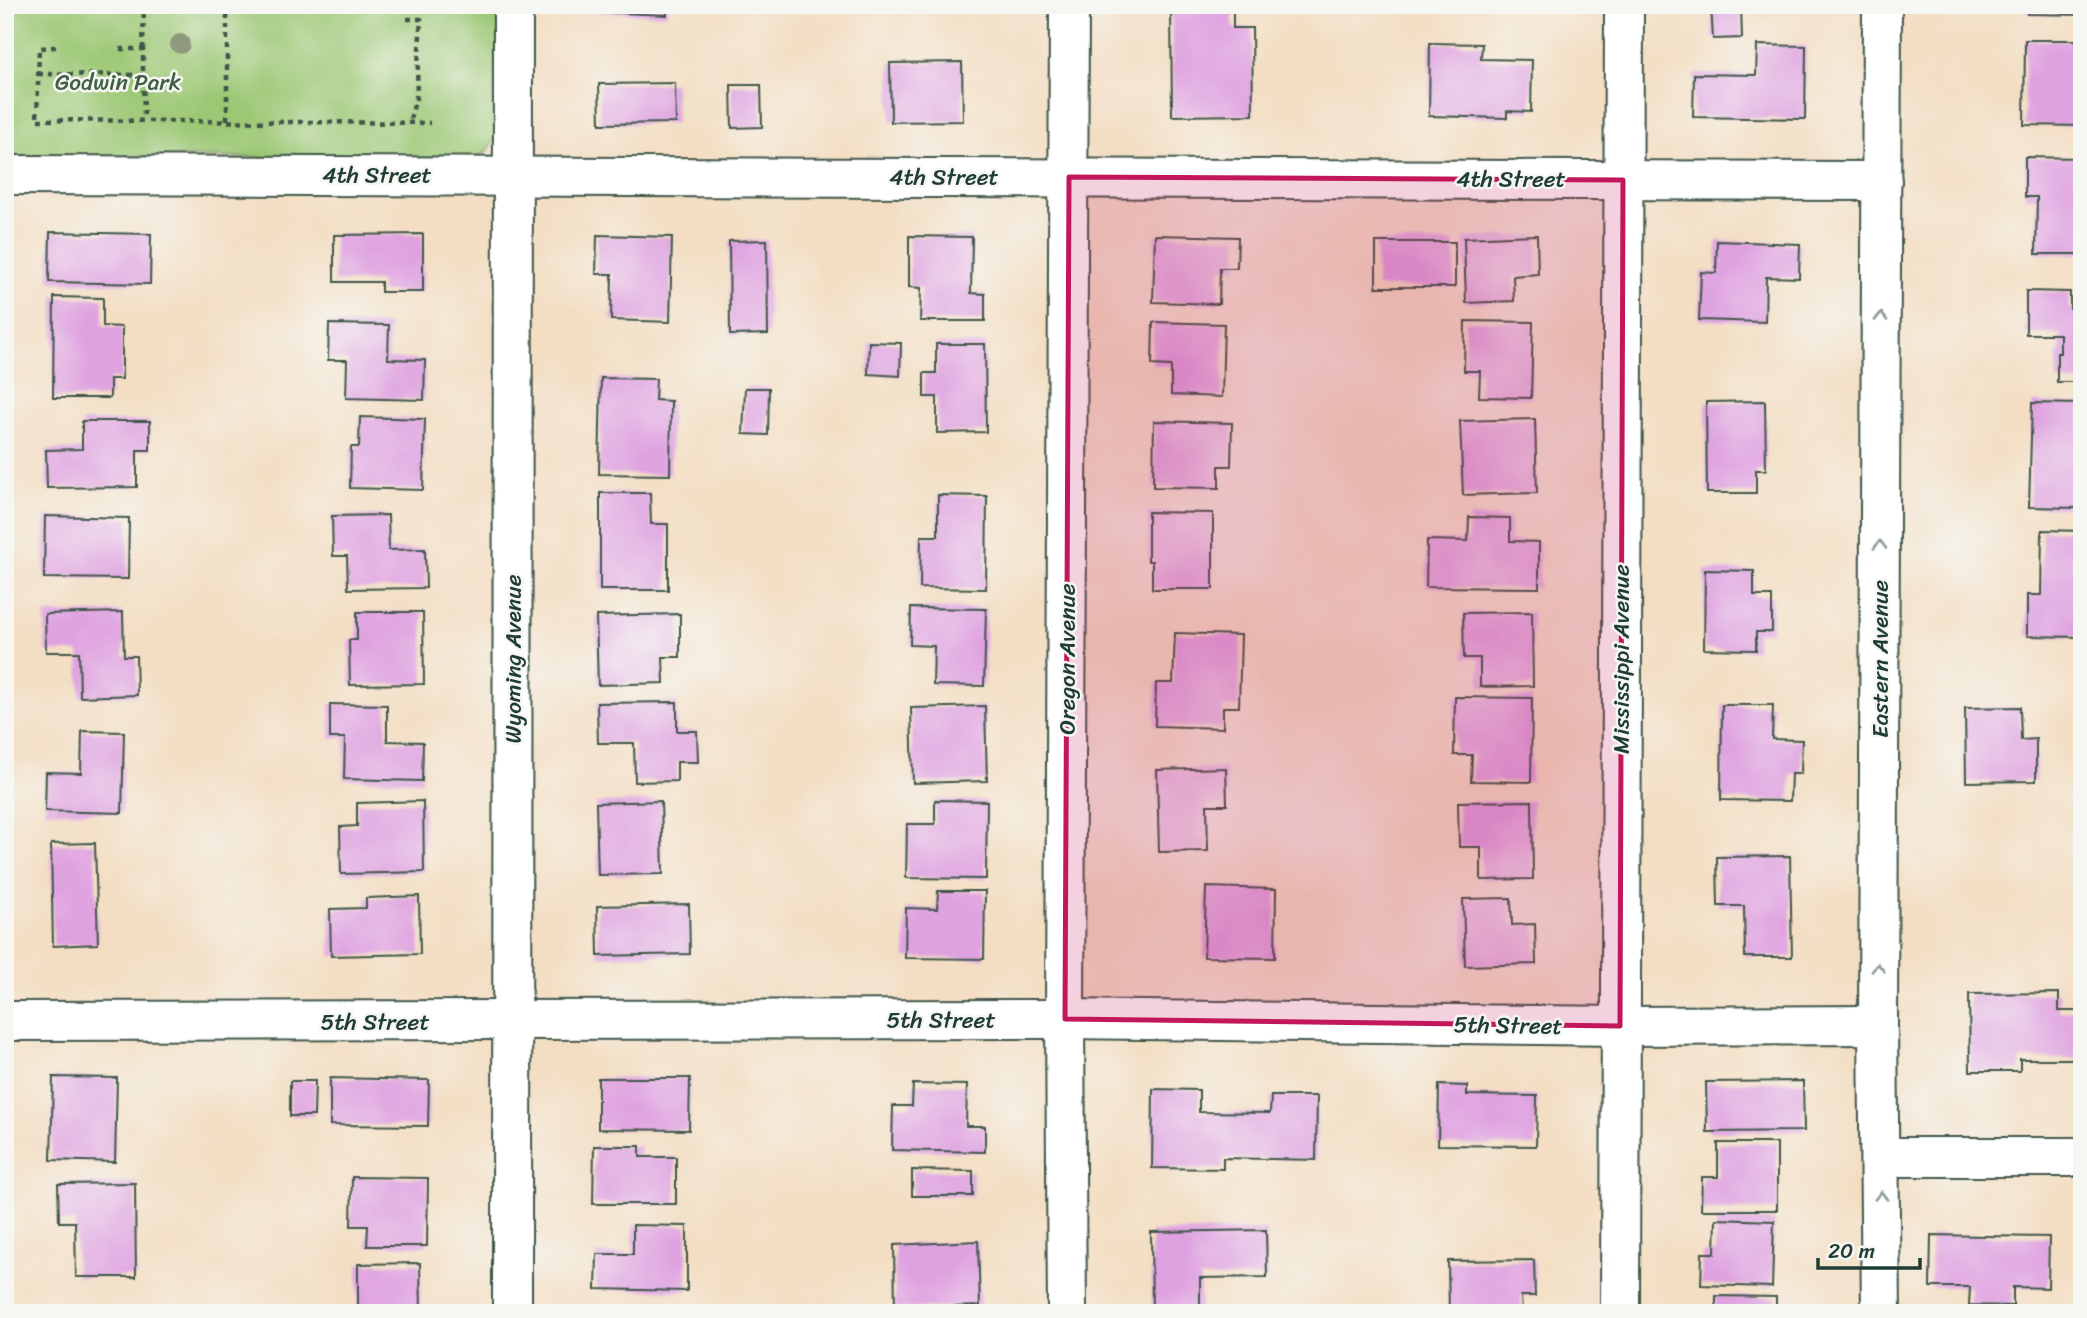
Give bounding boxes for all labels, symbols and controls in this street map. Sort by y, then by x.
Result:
park label: Godwin Park [55,62,181,103]
street label: 4th Street [322,155,432,196]
street label: 4th Street [889,157,999,198]
street label: 4th Street [1456,159,1566,200]
one-way arrow [1874,311,1889,322]
one-way arrow [1872,539,1888,549]
street label: Mississippi Avenue [1601,564,1642,754]
street label: Wyoming Avenue [493,574,534,743]
street label: Eastern Avenue [1860,580,1901,738]
street label: Oregon Avenue [1047,583,1088,735]
one-way arrow [1870,962,1886,973]
street label: 5th Street [887,1000,995,1041]
street label: 5th Street [321,1002,429,1043]
street label: 5th Street [1453,1004,1563,1047]
one-way arrow [1873,1190,1889,1200]
scale bar [1818,1227,1919,1271]
text: 20 m [1828,1232,1875,1270]

